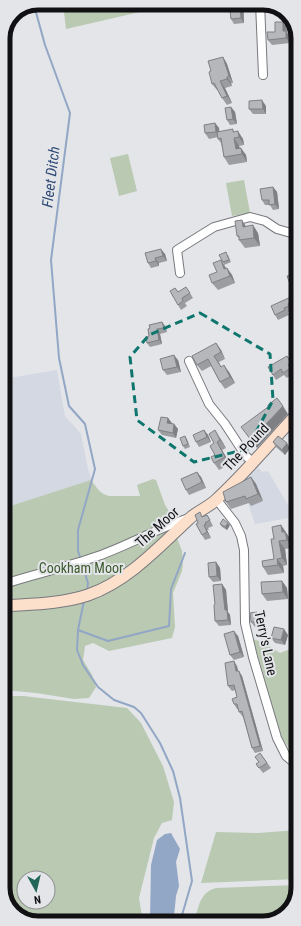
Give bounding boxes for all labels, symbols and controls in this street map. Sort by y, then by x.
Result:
water label: Fleet Ditch [38,145,64,209]
street label: The Pound [220,420,272,474]
street label: The Moor [132,503,182,551]
park label: Cookham Moor [39,560,123,576]
street label: Terry's Lane [251,609,281,677]
north arrow [16,870,56,910]
text: N [33,893,42,906]

